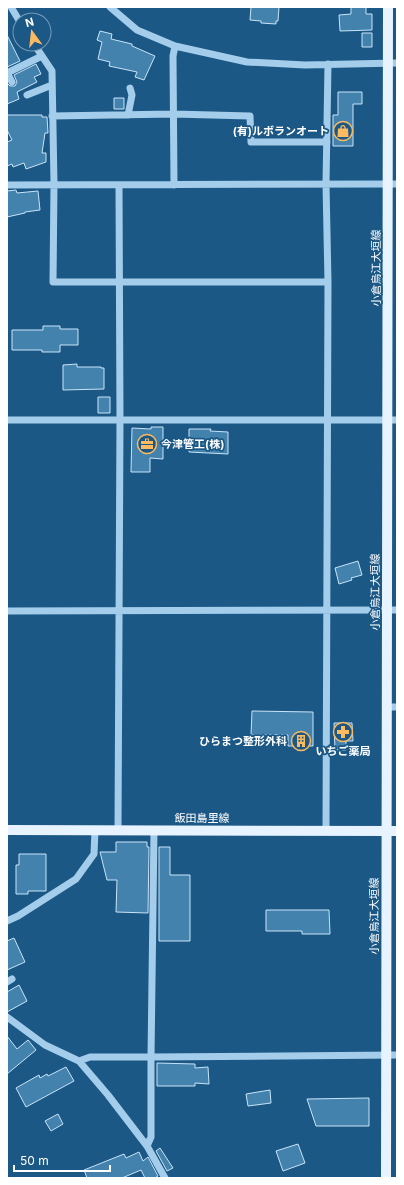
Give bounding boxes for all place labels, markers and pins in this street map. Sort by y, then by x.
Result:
shop icon: (有)ルボランオート [332,120,354,142]
place label: (有)ルボランオート [233,124,329,138]
office icon: 今津管工(株) [136,433,158,455]
place label: 今津管工(株) [161,437,224,451]
pharmacy icon: いちご薬局 [332,721,354,743]
building icon: ひらまつ整形外科 [290,730,312,752]
place label: ひらまつ整形外科 [199,734,287,748]
place label: いちご薬局 [316,744,371,758]

